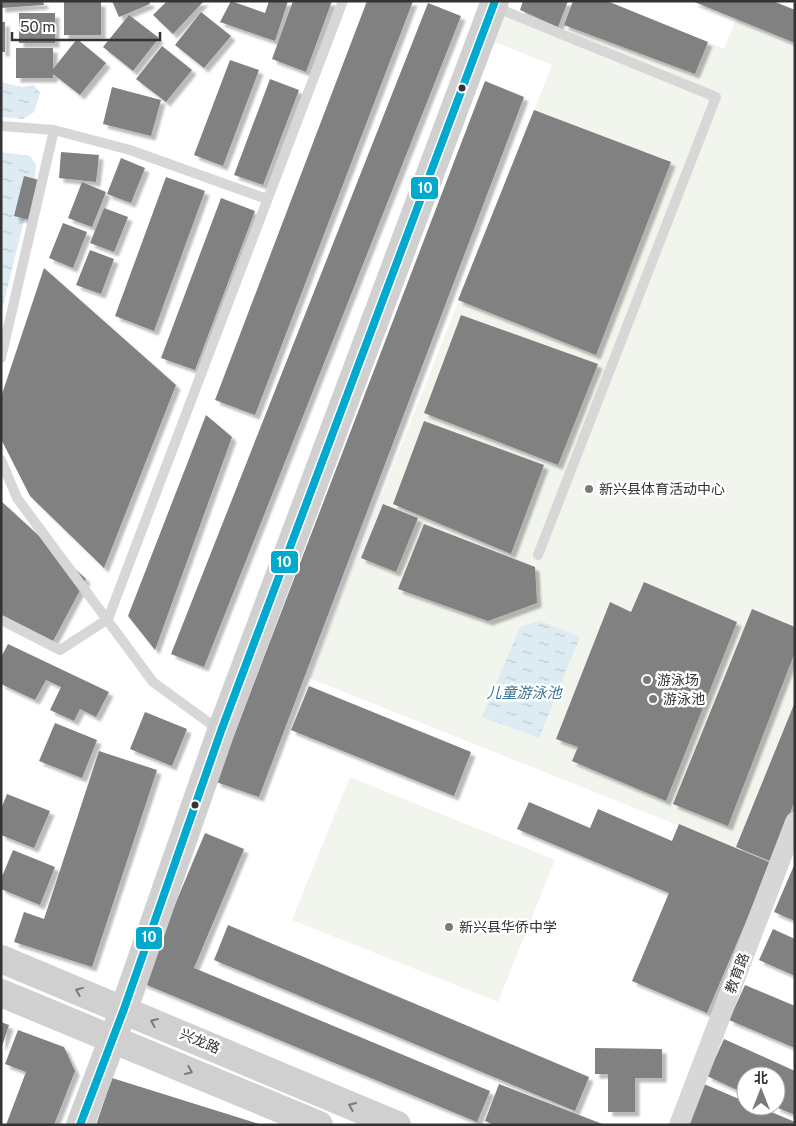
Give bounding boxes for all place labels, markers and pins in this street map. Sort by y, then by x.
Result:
unlabelled marker [457,83,467,93]
place label: 新兴县体育活动中心 [599,481,725,497]
marker: 新兴县体育活动中心 [583,483,595,495]
place label: 游泳场 [657,672,699,688]
marker: 游泳场 [641,674,653,686]
place label: 游泳池 [663,691,705,707]
marker: 游泳池 [647,693,659,705]
unlabelled marker [190,800,200,810]
place label: 新兴县华侨中学 [459,919,557,935]
marker: 新兴县华侨中学 [443,921,455,933]

